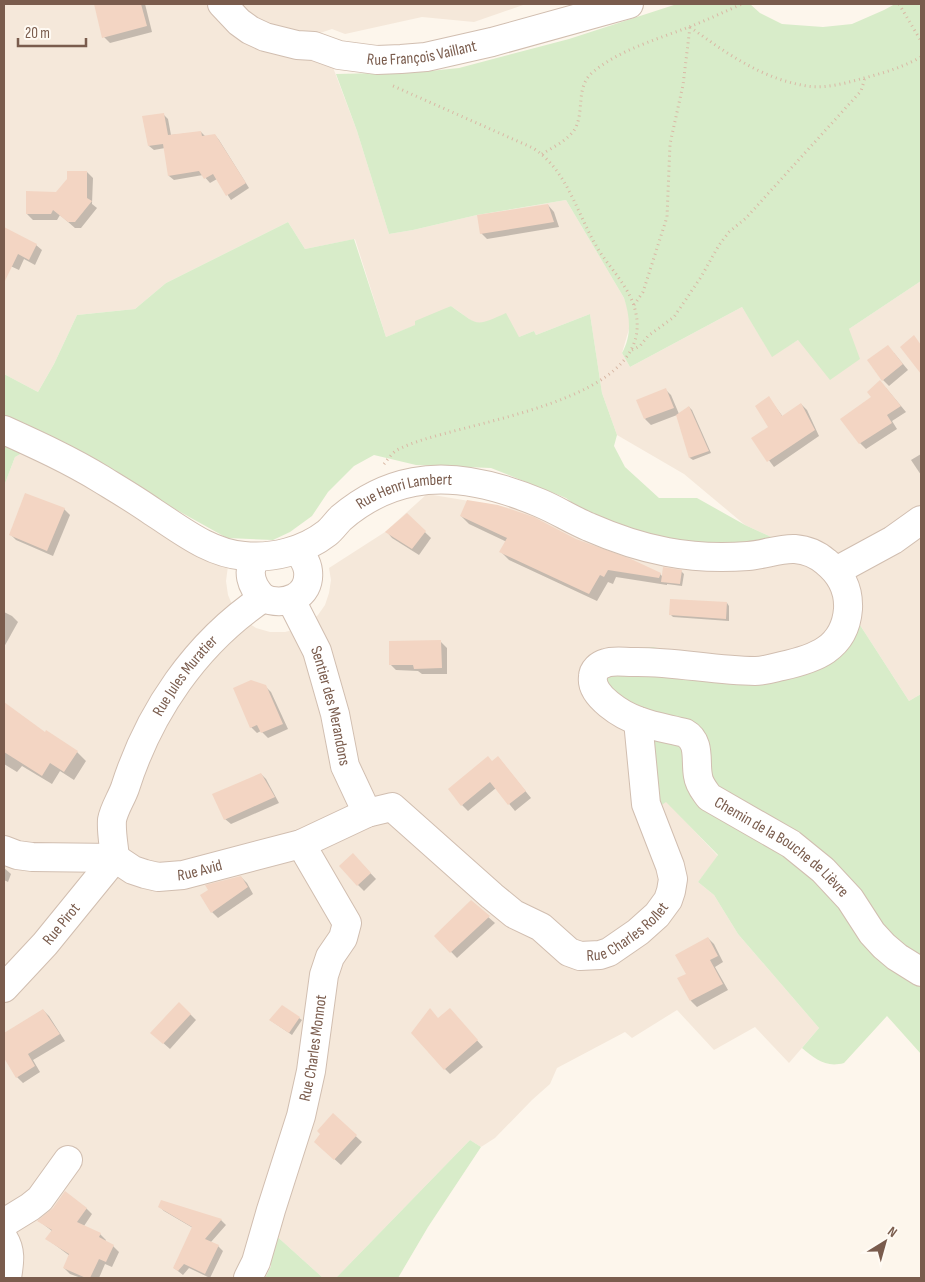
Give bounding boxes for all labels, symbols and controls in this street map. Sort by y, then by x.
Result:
scale bar [18,15,85,47]
text: 20 m [25,24,50,43]
street label: Rue François Vaillant [366,36,478,70]
street label: Rue Henri Lambert [353,470,453,513]
street label: Rue Jules Muratier [148,631,222,719]
street label: Sentier des Merandons [307,643,354,768]
street label: Chemin de la Bouche de Lièvre [711,793,853,901]
street label: Rue Avid [177,856,224,885]
street label: Rue Charles Rollet [586,898,673,965]
street label: Rue Pirot [39,899,84,949]
street label: Rue Charles Monnot [295,993,331,1103]
north arrow [860,1217,910,1267]
text: N [884,1223,901,1241]

